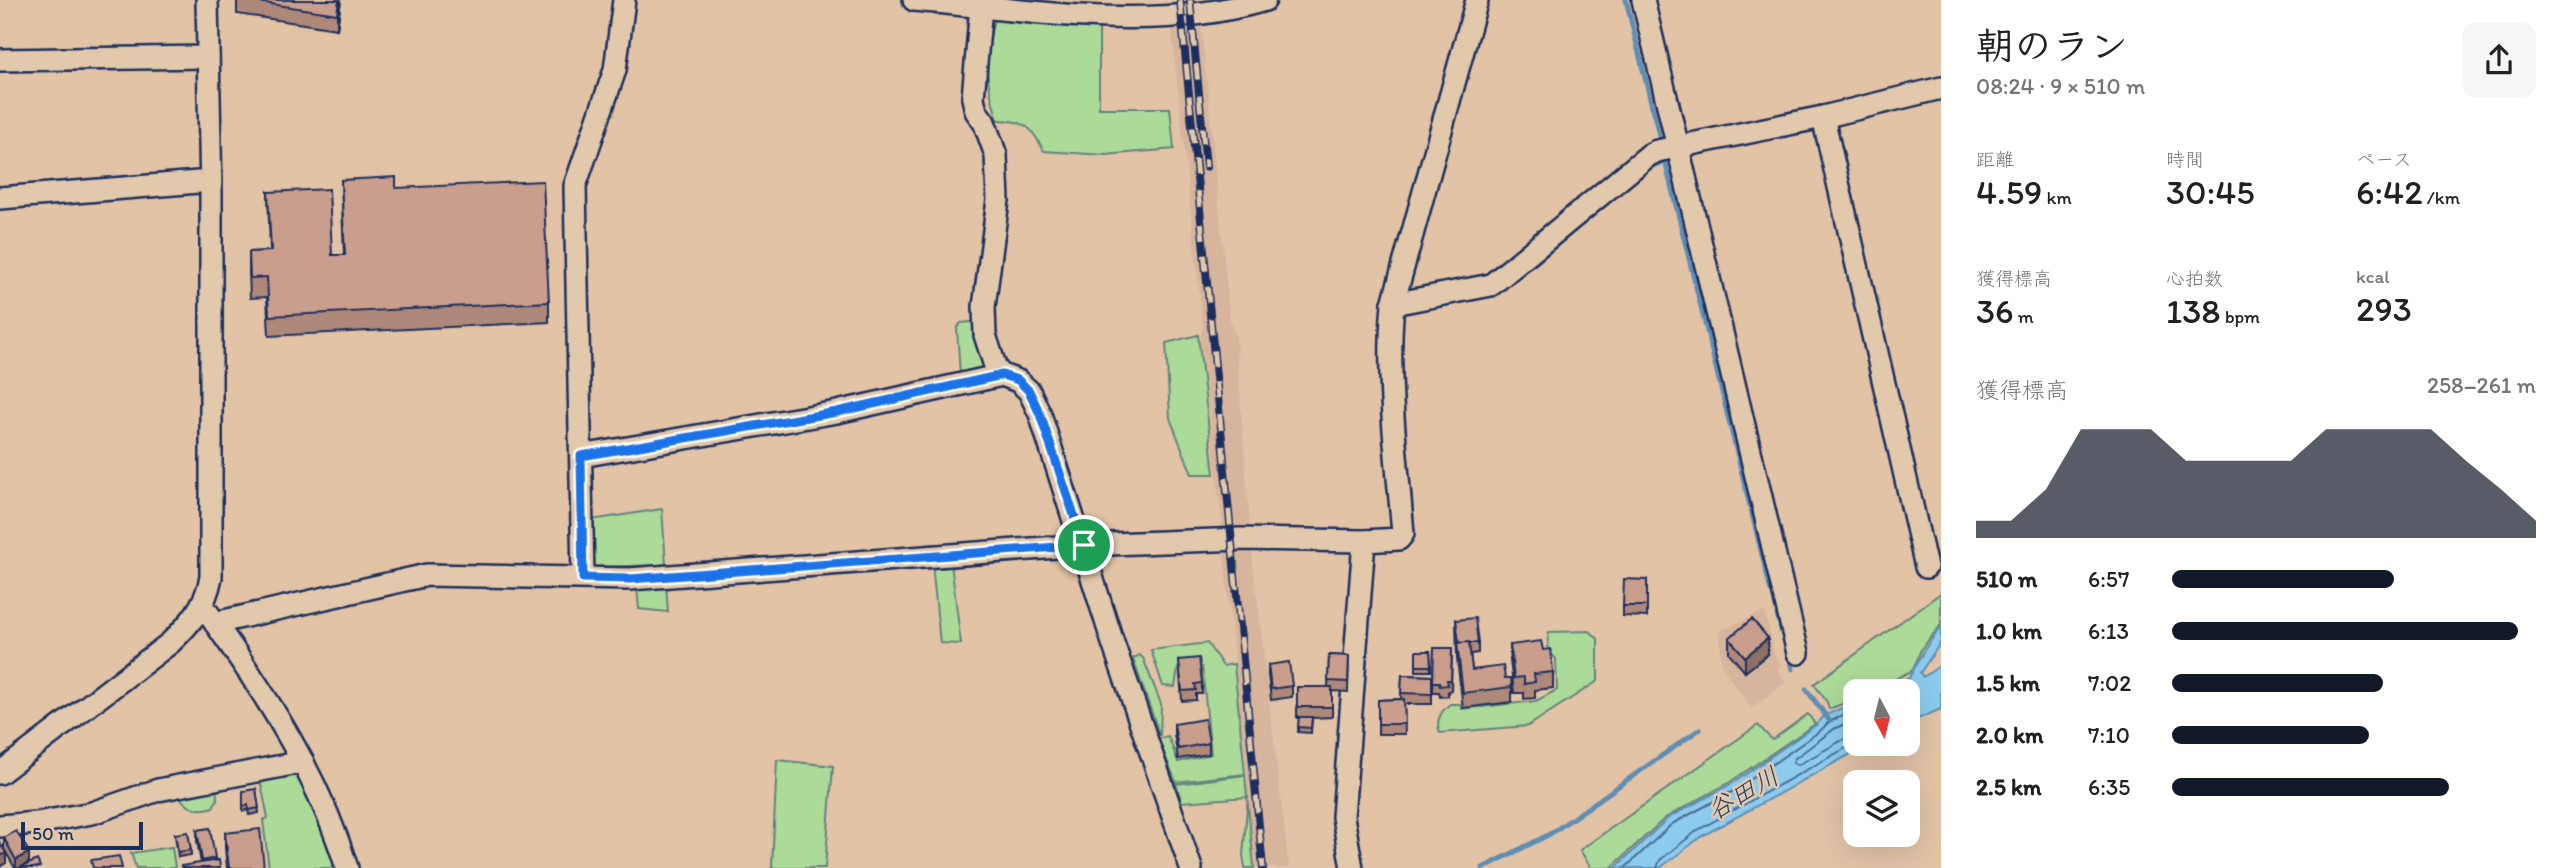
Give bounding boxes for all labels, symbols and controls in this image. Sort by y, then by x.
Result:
text: 朝のラン [1976,23,2128,69]
button: share [2462,23,2536,97]
text: 08:24 · 9 × 510 m [1976,72,2145,100]
text: 距離 [1976,148,2014,171]
text: 時間 [2166,148,2204,171]
text: ペース [2356,148,2412,171]
text: 4.59 [1976,171,2042,213]
text: 30:45 [2166,171,2255,213]
text: 6:42 [2356,171,2423,213]
text: km [2042,186,2072,209]
text: /km [2423,186,2460,209]
text: kcal [2356,265,2390,288]
text: 獲得標高 [1976,267,2052,290]
text: 心拍数 [2166,267,2223,290]
text: 293 [2356,288,2412,330]
text: 36 [1976,290,2014,332]
text: 138 [2166,290,2221,332]
text: m [2014,305,2034,328]
text: bpm [2221,305,2260,328]
text: 258–261 m [2427,371,2536,399]
text: 獲得標高 [1976,376,2068,404]
pin [1054,515,1114,575]
icon: arrive [1065,526,1103,564]
text: 510 m [1976,565,2037,593]
text: 6:57 [2088,565,2129,593]
text: 1.0 km [1976,617,2042,645]
text: 6:13 [2088,617,2129,645]
text: 1.5 km [1976,669,2040,697]
text: 7:02 [2088,669,2131,697]
north arrow [1843,679,1920,756]
map controls [1843,679,1920,847]
text: 2.0 km [1976,721,2044,749]
text: 7:10 [2088,721,2130,749]
water label: 谷田川 [1701,760,1785,826]
button: layers [1843,770,1920,847]
text: 2.5 km [1976,773,2041,801]
text: 6:35 [2088,773,2130,801]
scale bar [21,819,144,851]
text: 50 m [32,822,74,845]

